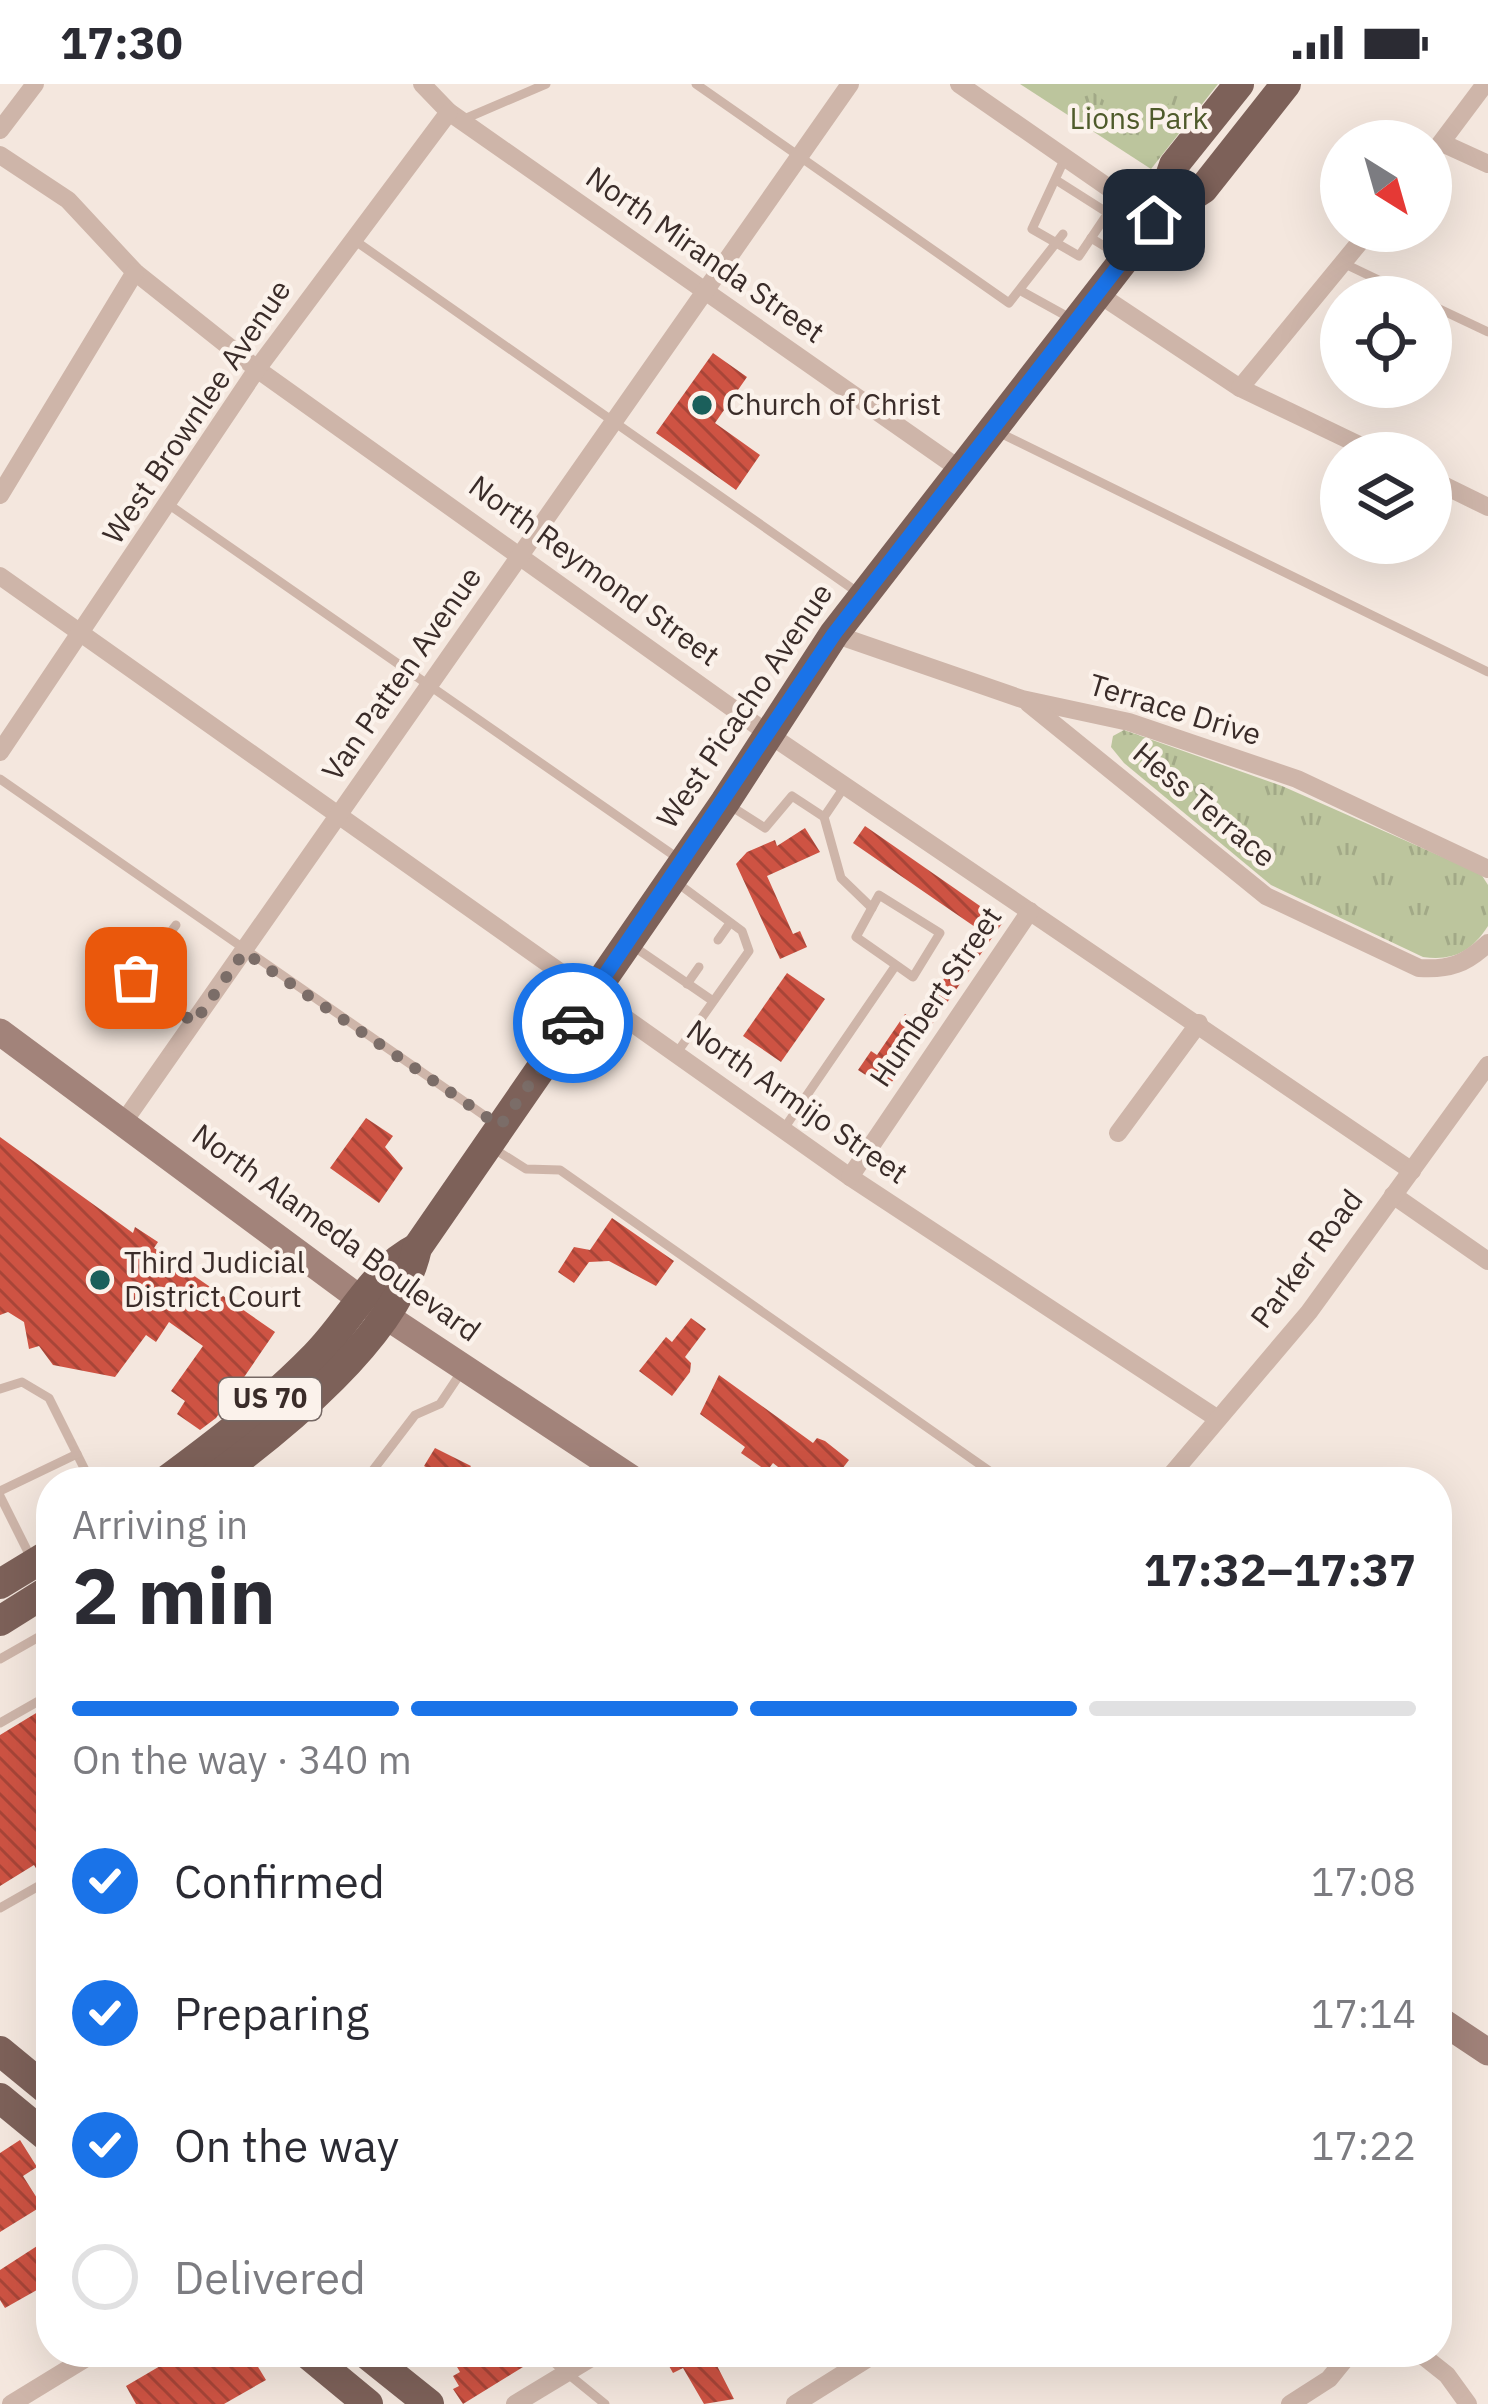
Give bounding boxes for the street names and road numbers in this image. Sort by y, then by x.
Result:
street label: North Miranda Street [579,157,833,351]
street label: West Brownlee Avenue [93,272,299,551]
street label: North Reymond Street [462,466,728,674]
street label: Van Patten Avenue [312,558,489,788]
street label: West Picacho Avenue [647,575,840,835]
street label: Terrace Drive [1085,664,1266,753]
street label: Hess Terrace [1125,733,1284,875]
street label: Humbert Street [860,898,1009,1094]
street label: North Armijo Street [680,1010,916,1192]
street label: North Alameda Boulevard [185,1114,489,1350]
street label: Parker Road [1241,1181,1371,1335]
road number: US 70 [219,1378,321,1420]

